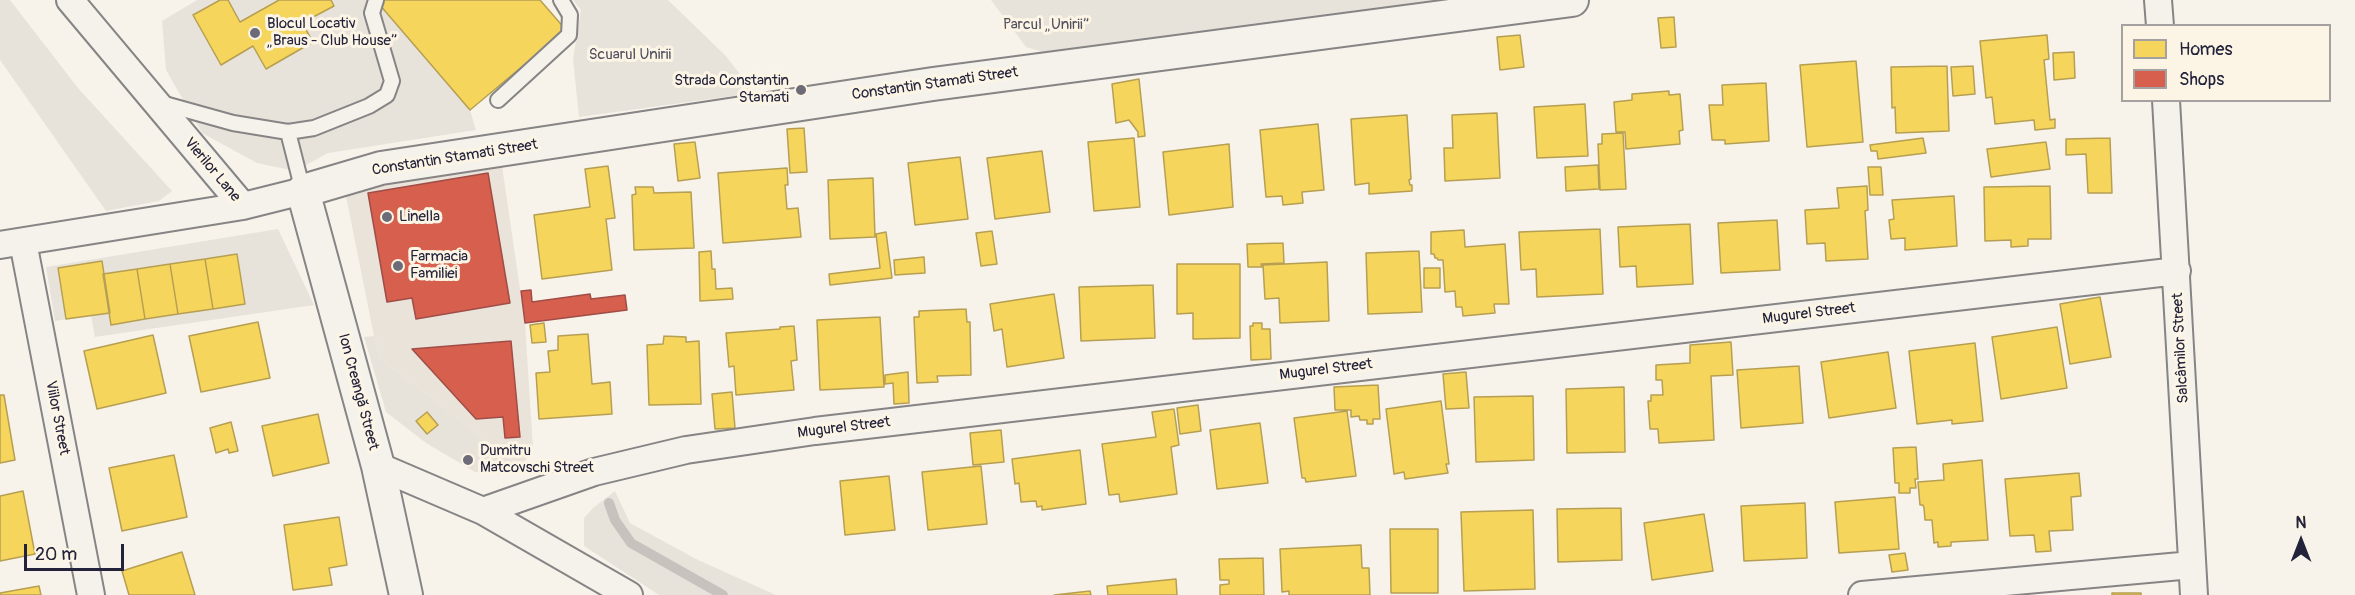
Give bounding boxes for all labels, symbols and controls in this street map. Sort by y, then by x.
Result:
place label: Blocul Locativ „Braus - Club House” [267,15,397,50]
park label: Parcul „Unirii” [1003,16,1089,34]
legend [2121,24,2331,102]
marker: Blocul Locativ „Braus - Club House” [248,26,262,40]
text: Homes [2179,38,2232,61]
park label: Scuarul Unirii [589,46,671,64]
street label: Constantin Stamati Street [851,63,1019,105]
text: Shops [2179,68,2224,91]
place label: Strada Constantin Stamati [674,72,789,107]
marker: Strada Constantin Stamati [794,83,808,97]
street label: Vierilor Lane [180,134,244,206]
street label: Constantin Stamati Street [371,136,539,180]
place label: Linella [399,208,440,226]
marker: Linella [380,210,394,224]
place label: Farmacia Familiei [410,248,468,283]
marker: Farmacia Familiei [391,259,405,273]
street label: Salcâmilor Street [2169,292,2193,404]
street label: Mugurel Street [1762,299,1856,329]
street label: Ion Creangă Street [334,332,382,452]
street label: Mugurel Street [1279,355,1373,385]
street label: Viilor Street [41,379,73,457]
street label: Mugurel Street [797,413,891,443]
place label: Dumitru Matcovschi Street [480,442,594,477]
marker: Dumitru Matcovschi Street [461,453,475,467]
north arrow [2271,511,2331,571]
text: N [2296,513,2306,533]
scale bar [27,532,128,570]
text: 20 m [35,543,77,566]

